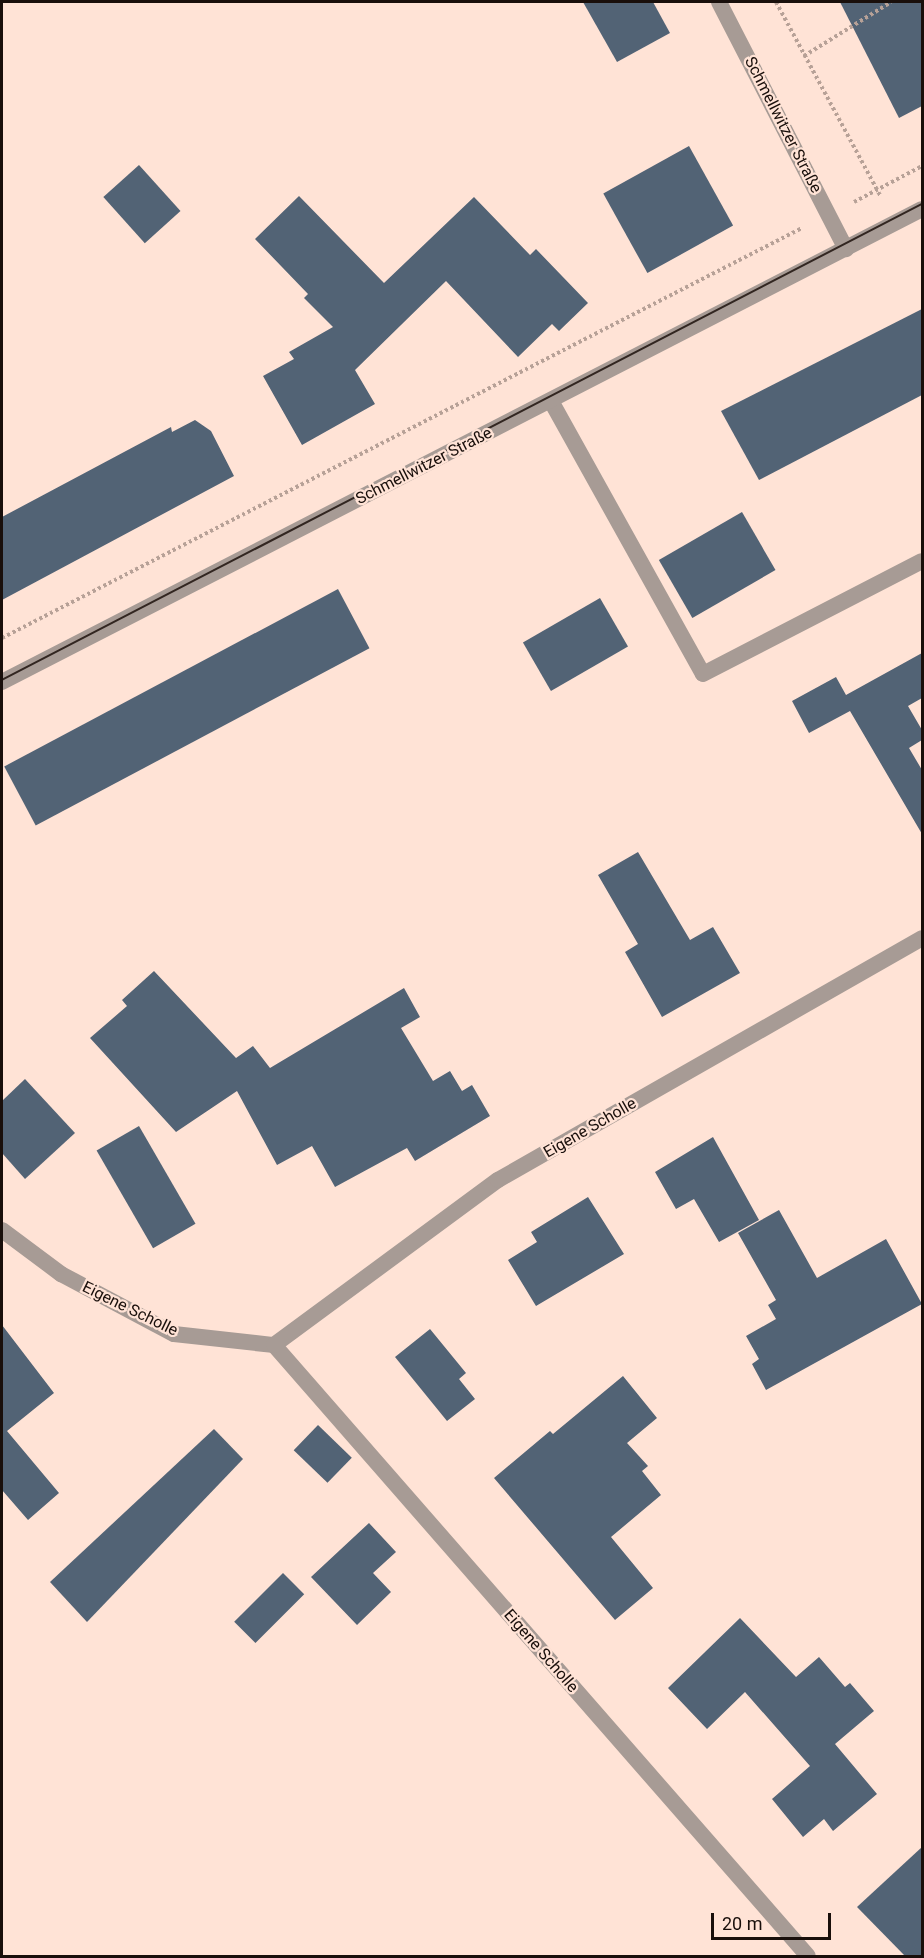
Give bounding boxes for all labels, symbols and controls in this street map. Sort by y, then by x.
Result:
street label: Schmellwitzer Straße [740,54,826,196]
street label: Schmellwitzer Straße [353,423,495,509]
street label: Eigene Scholle [540,1094,640,1162]
street label: Eigene Scholle [79,1278,181,1340]
street label: Eigene Scholle [500,1606,582,1696]
scale bar [714,1901,834,1939]
text: 20 m [722,1913,762,1934]

